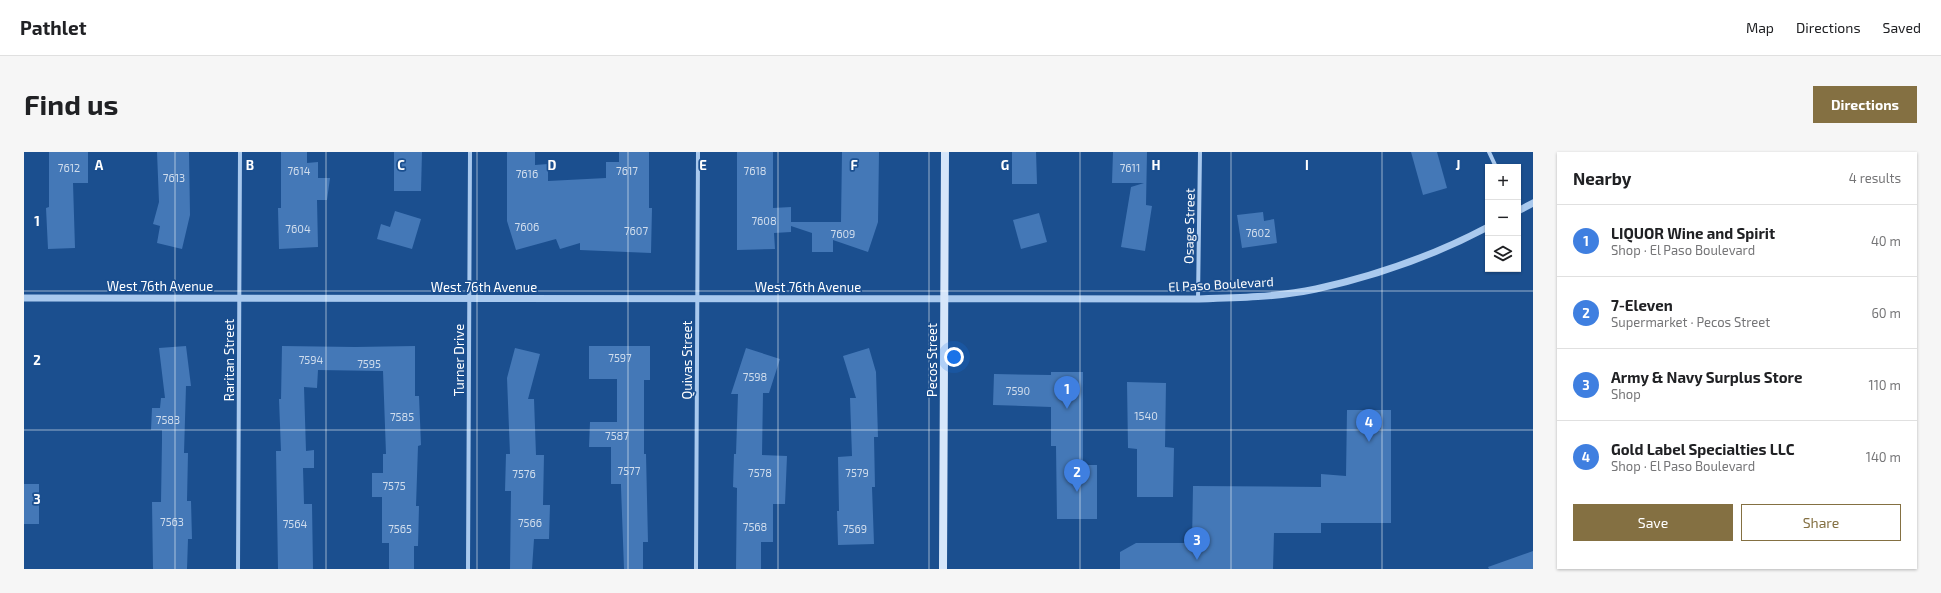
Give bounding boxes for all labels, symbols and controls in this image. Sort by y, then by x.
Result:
text: Pathlet [20,16,86,39]
text: Map [1746,19,1774,36]
text: Directions [1796,19,1861,36]
text: Saved [1883,19,1921,36]
button: Directions [1813,86,1917,123]
text: Find us [24,87,118,121]
text: A [95,157,104,173]
text: B [246,157,254,173]
text: C [397,157,405,173]
text: D [548,157,557,173]
text: E [699,157,707,173]
text: F [850,157,858,173]
text: G [1001,157,1009,173]
text: H [1152,157,1161,173]
text: I [1305,157,1309,173]
text: J [1456,157,1460,173]
house number: 7612 [58,161,80,174]
house number: 7611 [1120,161,1140,174]
house number: 7614 [287,164,311,177]
house number: 7617 [616,164,638,177]
house number: 7618 [744,164,766,177]
map controls [1485,164,1521,272]
button: + [1485,164,1521,200]
house number: 7616 [516,167,538,180]
text: Nearby [1573,168,1631,188]
text: 4 results [1849,170,1901,186]
house number: 7613 [163,171,185,184]
street label: Osage Street [1180,188,1198,264]
button: − [1485,200,1521,236]
text: 1 [34,213,40,229]
house number: 7608 [751,214,777,227]
house number: 7606 [515,220,539,233]
house number: 7604 [285,222,311,235]
house number: 7607 [624,224,648,237]
text: LIQUOR Wine and Spirit [1611,224,1775,242]
house number: 7602 [1246,226,1270,239]
house number: 7609 [831,227,855,240]
text: 1 [1583,233,1589,249]
text: 40 m [1871,233,1901,249]
button: layers [1485,236,1521,272]
text: Shop · El Paso Boulevard [1611,242,1755,258]
street label: El Paso Boulevard [1168,273,1274,295]
street label: West 76th Avenue [107,278,213,294]
street label: West 76th Avenue [431,279,537,295]
street label: West 76th Avenue [755,279,861,295]
text: 7-Eleven [1611,296,1673,314]
text: 2 [1582,305,1590,321]
text: 60 m [1871,305,1901,321]
text: Supermarket · Pecos Street [1611,314,1770,330]
street label: Raritan Street [221,319,237,401]
street label: Quivas Street [679,320,695,399]
street label: Pecos Street [924,323,940,397]
street label: Turner Drive [451,324,467,396]
your location [944,347,964,367]
house number: 7597 [608,351,632,364]
text: 2 [33,352,41,368]
house number: 7594 [299,353,324,366]
house number: 7595 [357,357,381,370]
text: Army & Navy Surplus Store [1611,368,1802,386]
house number: 7598 [743,370,767,383]
pin: 1 [1054,376,1080,409]
text: 3 [1582,377,1590,393]
text: 110 m [1869,377,1901,393]
house number: 7590 [1006,384,1030,397]
text: Shop [1611,386,1641,402]
house number: 1540 [1134,409,1158,422]
pin: 4 [1356,409,1382,442]
house number: 7585 [390,410,414,423]
house number: 7583 [156,413,180,426]
house number: 7587 [605,429,629,442]
text: Gold Label Specialties LLC [1611,440,1794,458]
text: 4 [1582,449,1590,465]
text: 140 m [1866,449,1901,465]
text: Shop · El Paso Boulevard [1611,458,1755,474]
pin: 2 [1064,459,1090,492]
house number: 7577 [618,464,641,477]
house number: 7578 [748,466,772,479]
house number: 7579 [845,466,869,479]
house number: 7576 [512,467,536,480]
house number: 7575 [382,479,406,492]
text: 3 [33,491,41,507]
button: Save [1573,504,1733,541]
button: Share [1741,504,1901,541]
house number: 7563 [160,515,184,528]
house number: 7566 [518,516,542,529]
house number: 7564 [283,517,308,530]
house number: 7568 [743,520,767,533]
house number: 7565 [388,522,412,535]
house number: 7569 [843,522,867,535]
pin: 3 [1184,527,1210,560]

